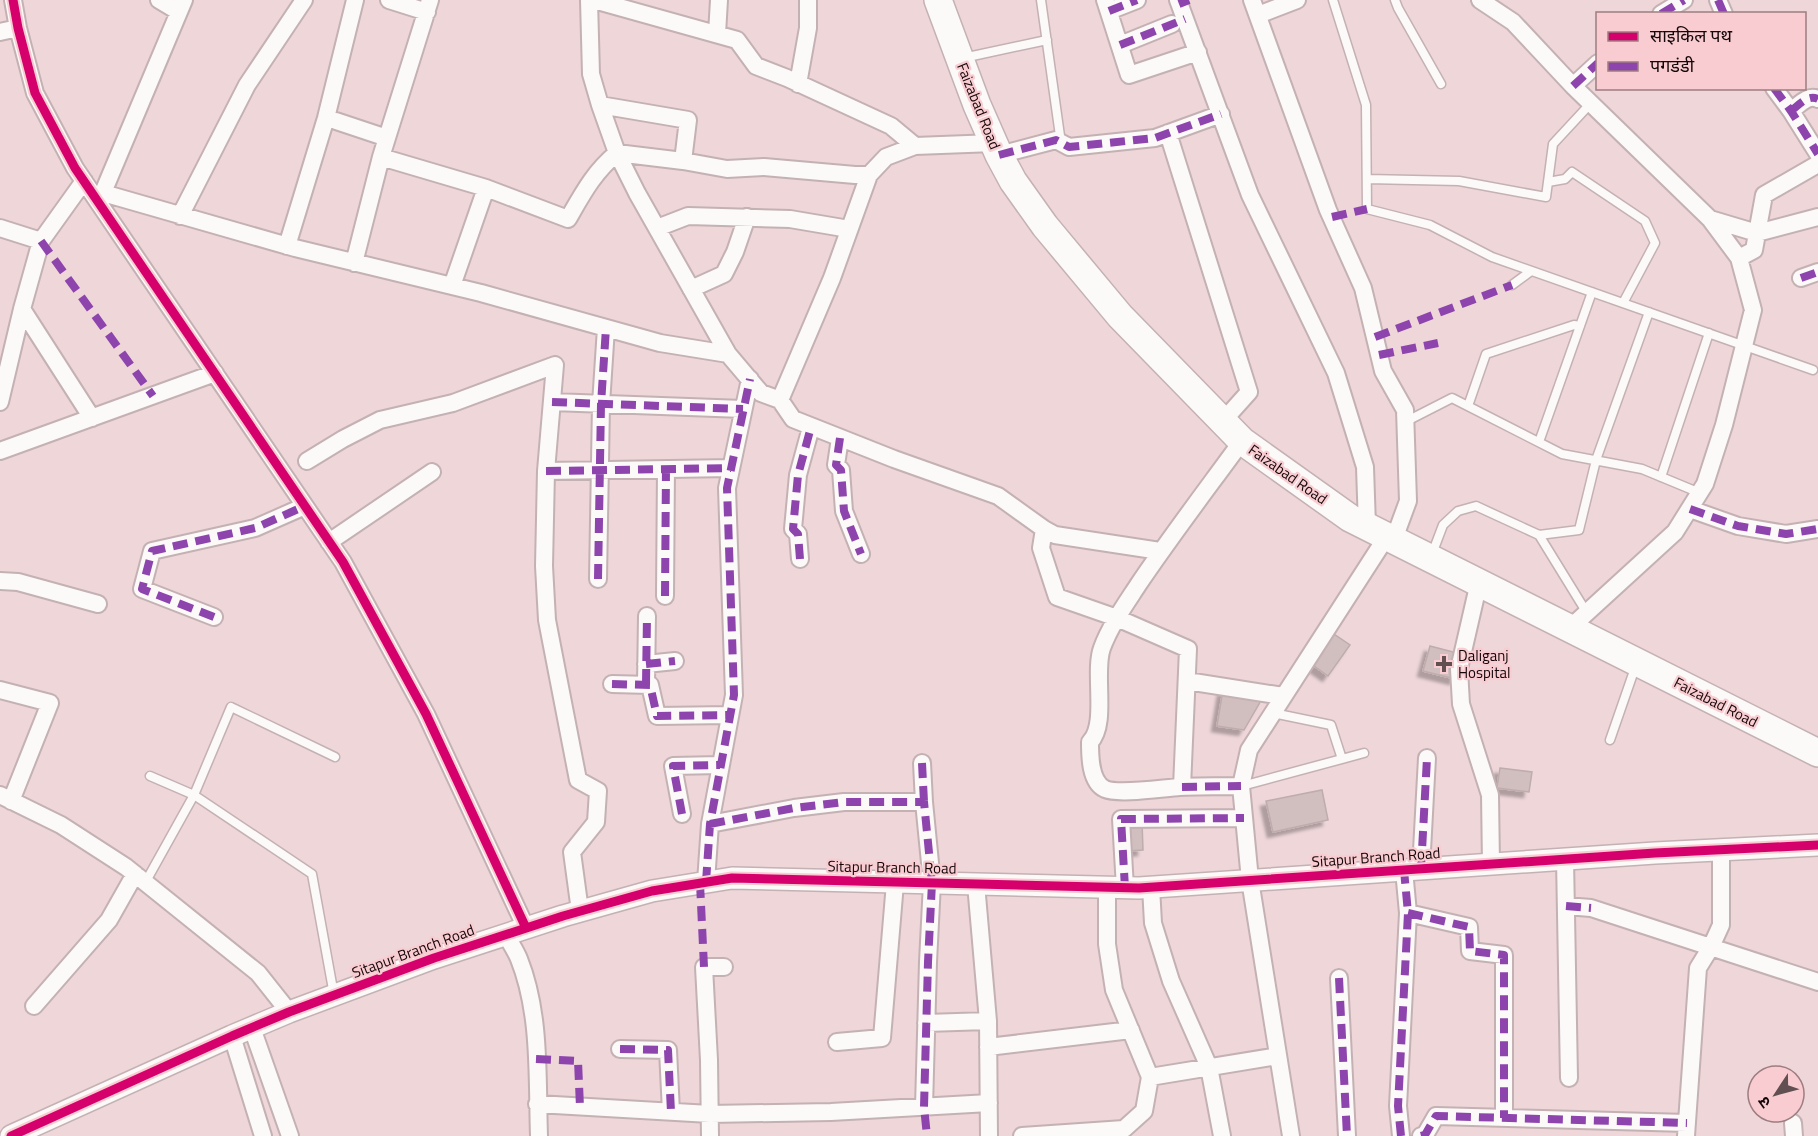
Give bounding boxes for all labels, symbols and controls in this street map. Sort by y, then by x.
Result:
legend [1596,12,1806,90]
text: साइकिल पथ [1650,22,1733,49]
text: पगडंडी [1650,52,1695,79]
street label: Faizabad Road [951,59,1007,153]
street label: Faizabad Road [1244,438,1332,510]
place label: Daliganj Hospital [1458,644,1510,684]
marker: Daliganj Hospital [1435,655,1453,673]
street label: Faizabad Road [1670,671,1762,733]
street label: Sitapur Branch Road [1311,841,1441,873]
street label: Sitapur Branch Road [827,854,957,880]
street label: Sitapur Branch Road [348,918,478,984]
north arrow [1746,1064,1806,1124]
text: उ [1751,1091,1776,1114]

